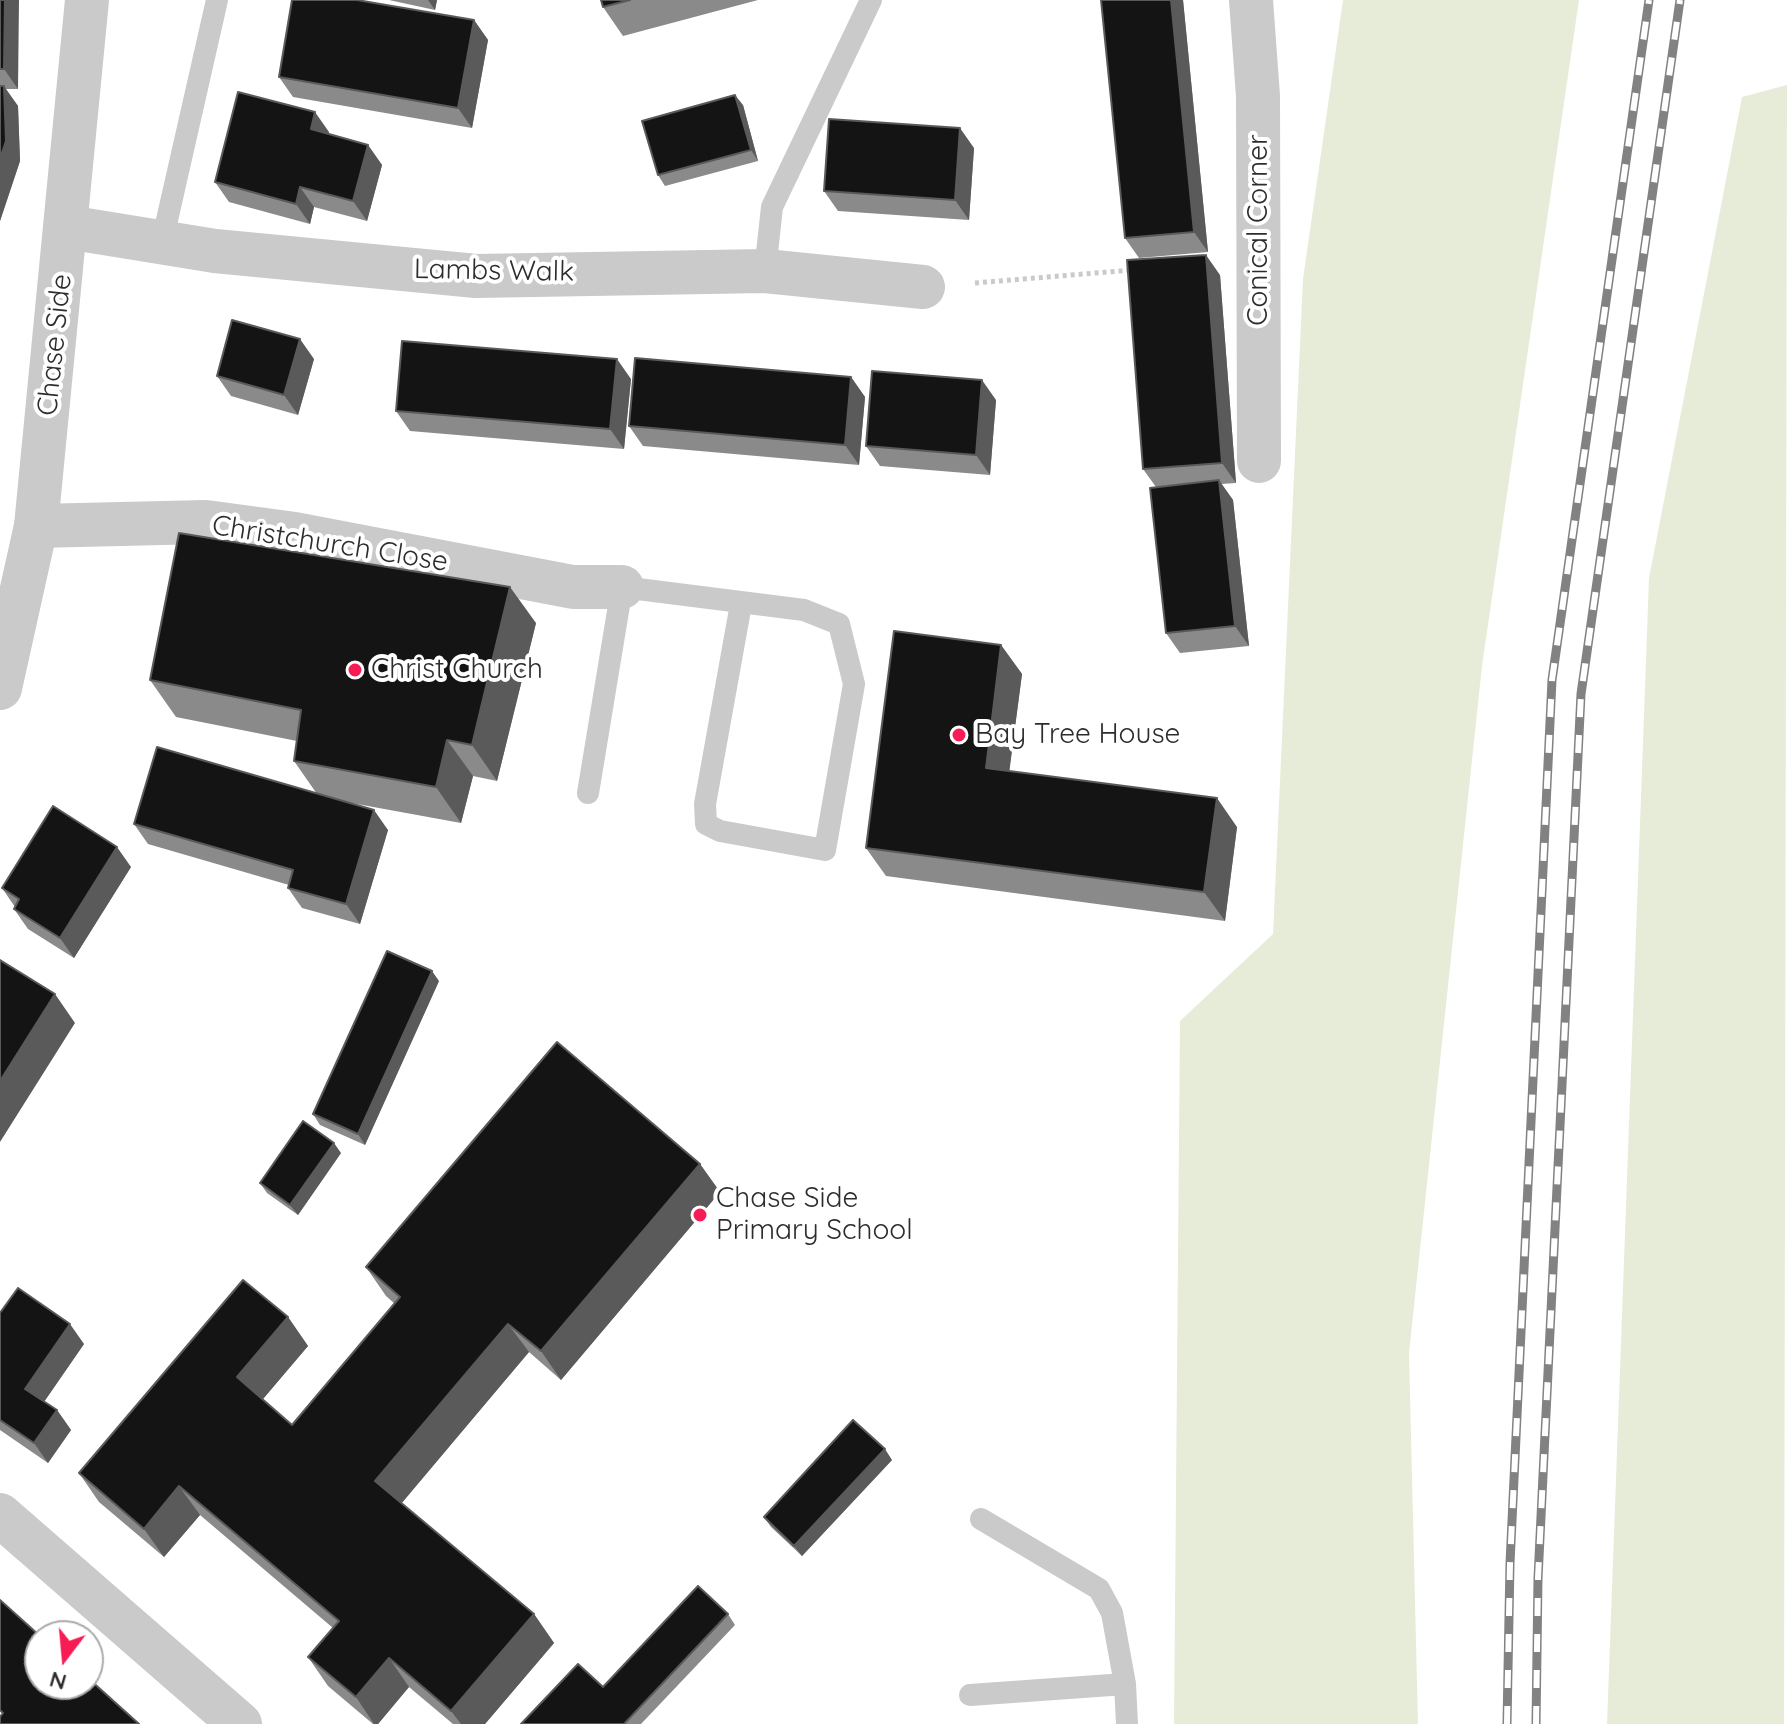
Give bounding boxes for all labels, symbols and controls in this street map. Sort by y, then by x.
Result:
street label: Conical Corner [1242,134,1276,326]
street label: Lambs Walk [414,253,574,289]
street label: Chase Side [31,272,79,418]
street label: Christchurch Close [210,509,450,579]
place label: Christ Church [371,653,543,687]
marker: Christ Church [346,661,364,679]
place label: Bay Tree House [975,718,1180,752]
marker: Bay Tree House [950,726,968,744]
place label: Chase Side Primary School [716,1182,913,1248]
marker: Chase Side Primary School [691,1206,709,1224]
north arrow [24,1620,104,1700]
text: N [46,1665,70,1697]

